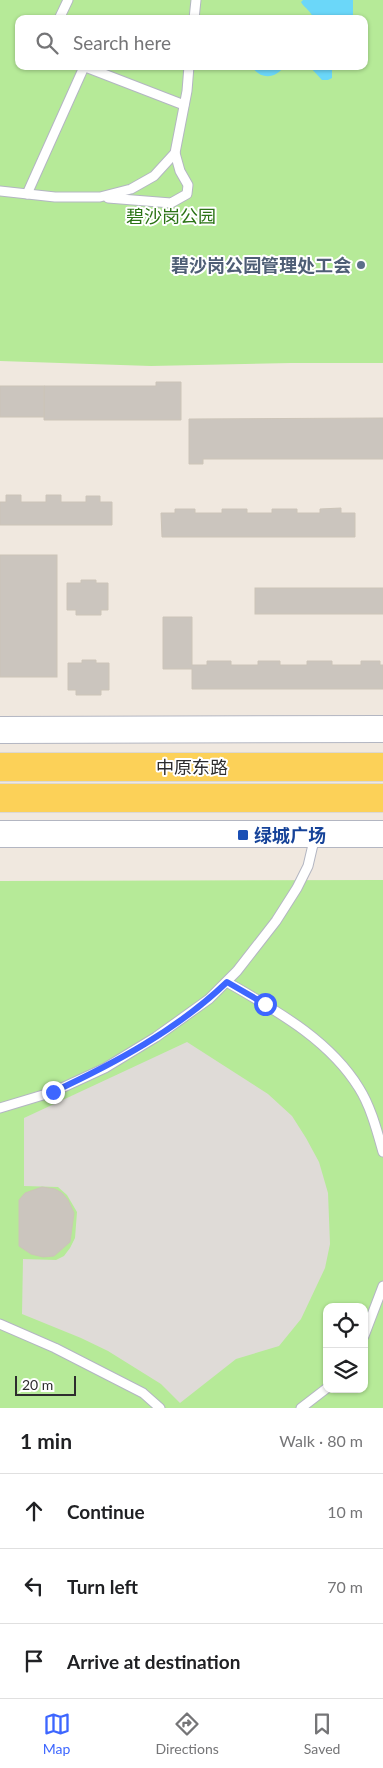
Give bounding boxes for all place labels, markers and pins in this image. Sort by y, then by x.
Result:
place label: 碧沙岗公园管理处工会 [171,254,351,276]
marker: 碧沙岗公园管理处工会 [355,259,367,271]
place label: 绿城广场 [254,824,326,846]
marker: 绿城广场 [236,828,250,842]

